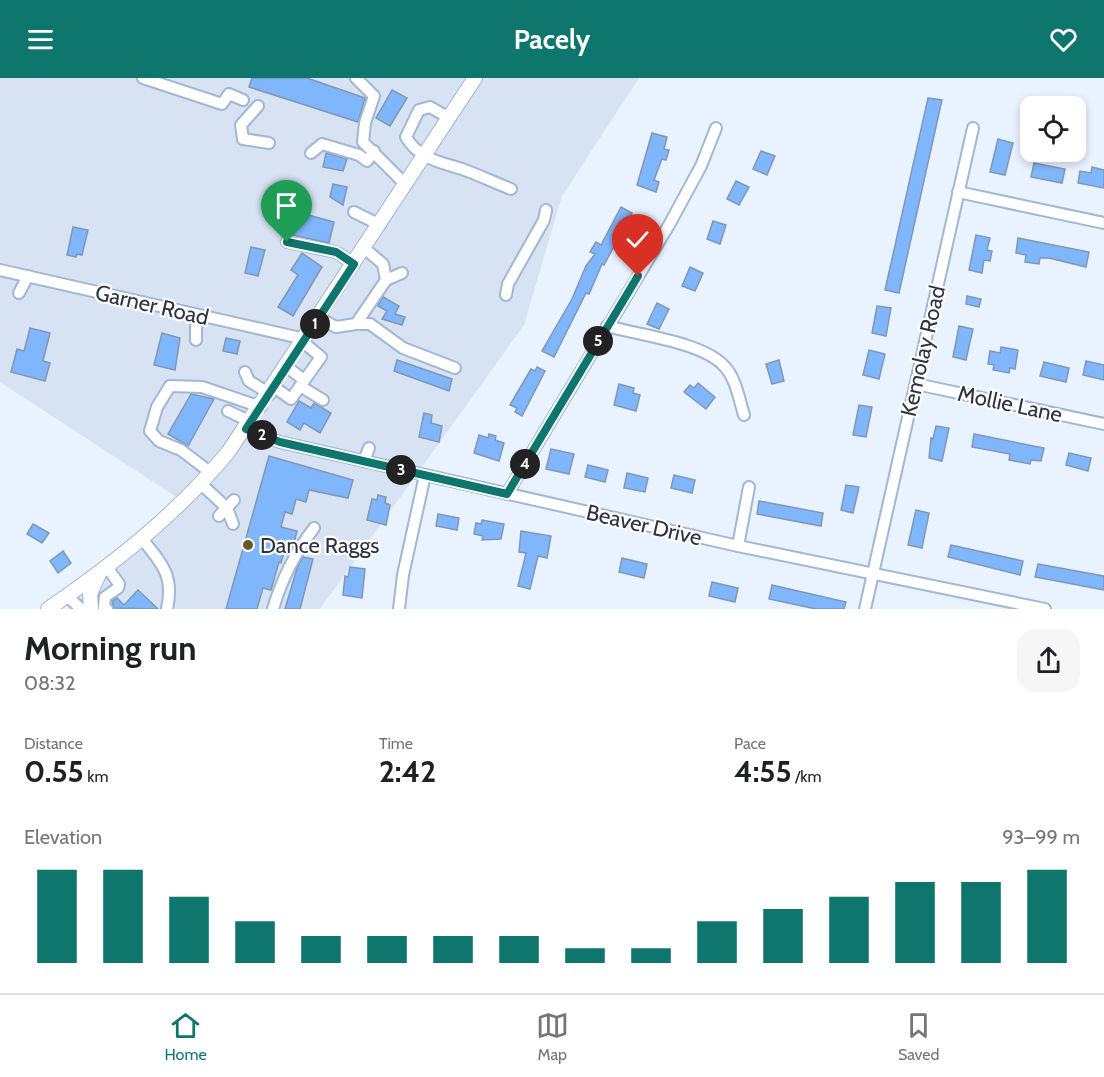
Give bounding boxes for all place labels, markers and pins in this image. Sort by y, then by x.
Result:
pin [261,180,312,242]
pin [612,214,663,276]
pin: 1 [300,309,330,339]
pin: 5 [583,326,613,356]
pin: 2 [247,420,277,450]
pin: 4 [510,449,540,479]
pin: 3 [386,455,416,485]
place label: Dance Raggs [260,532,379,559]
marker: Dance Raggs [241,538,255,552]

